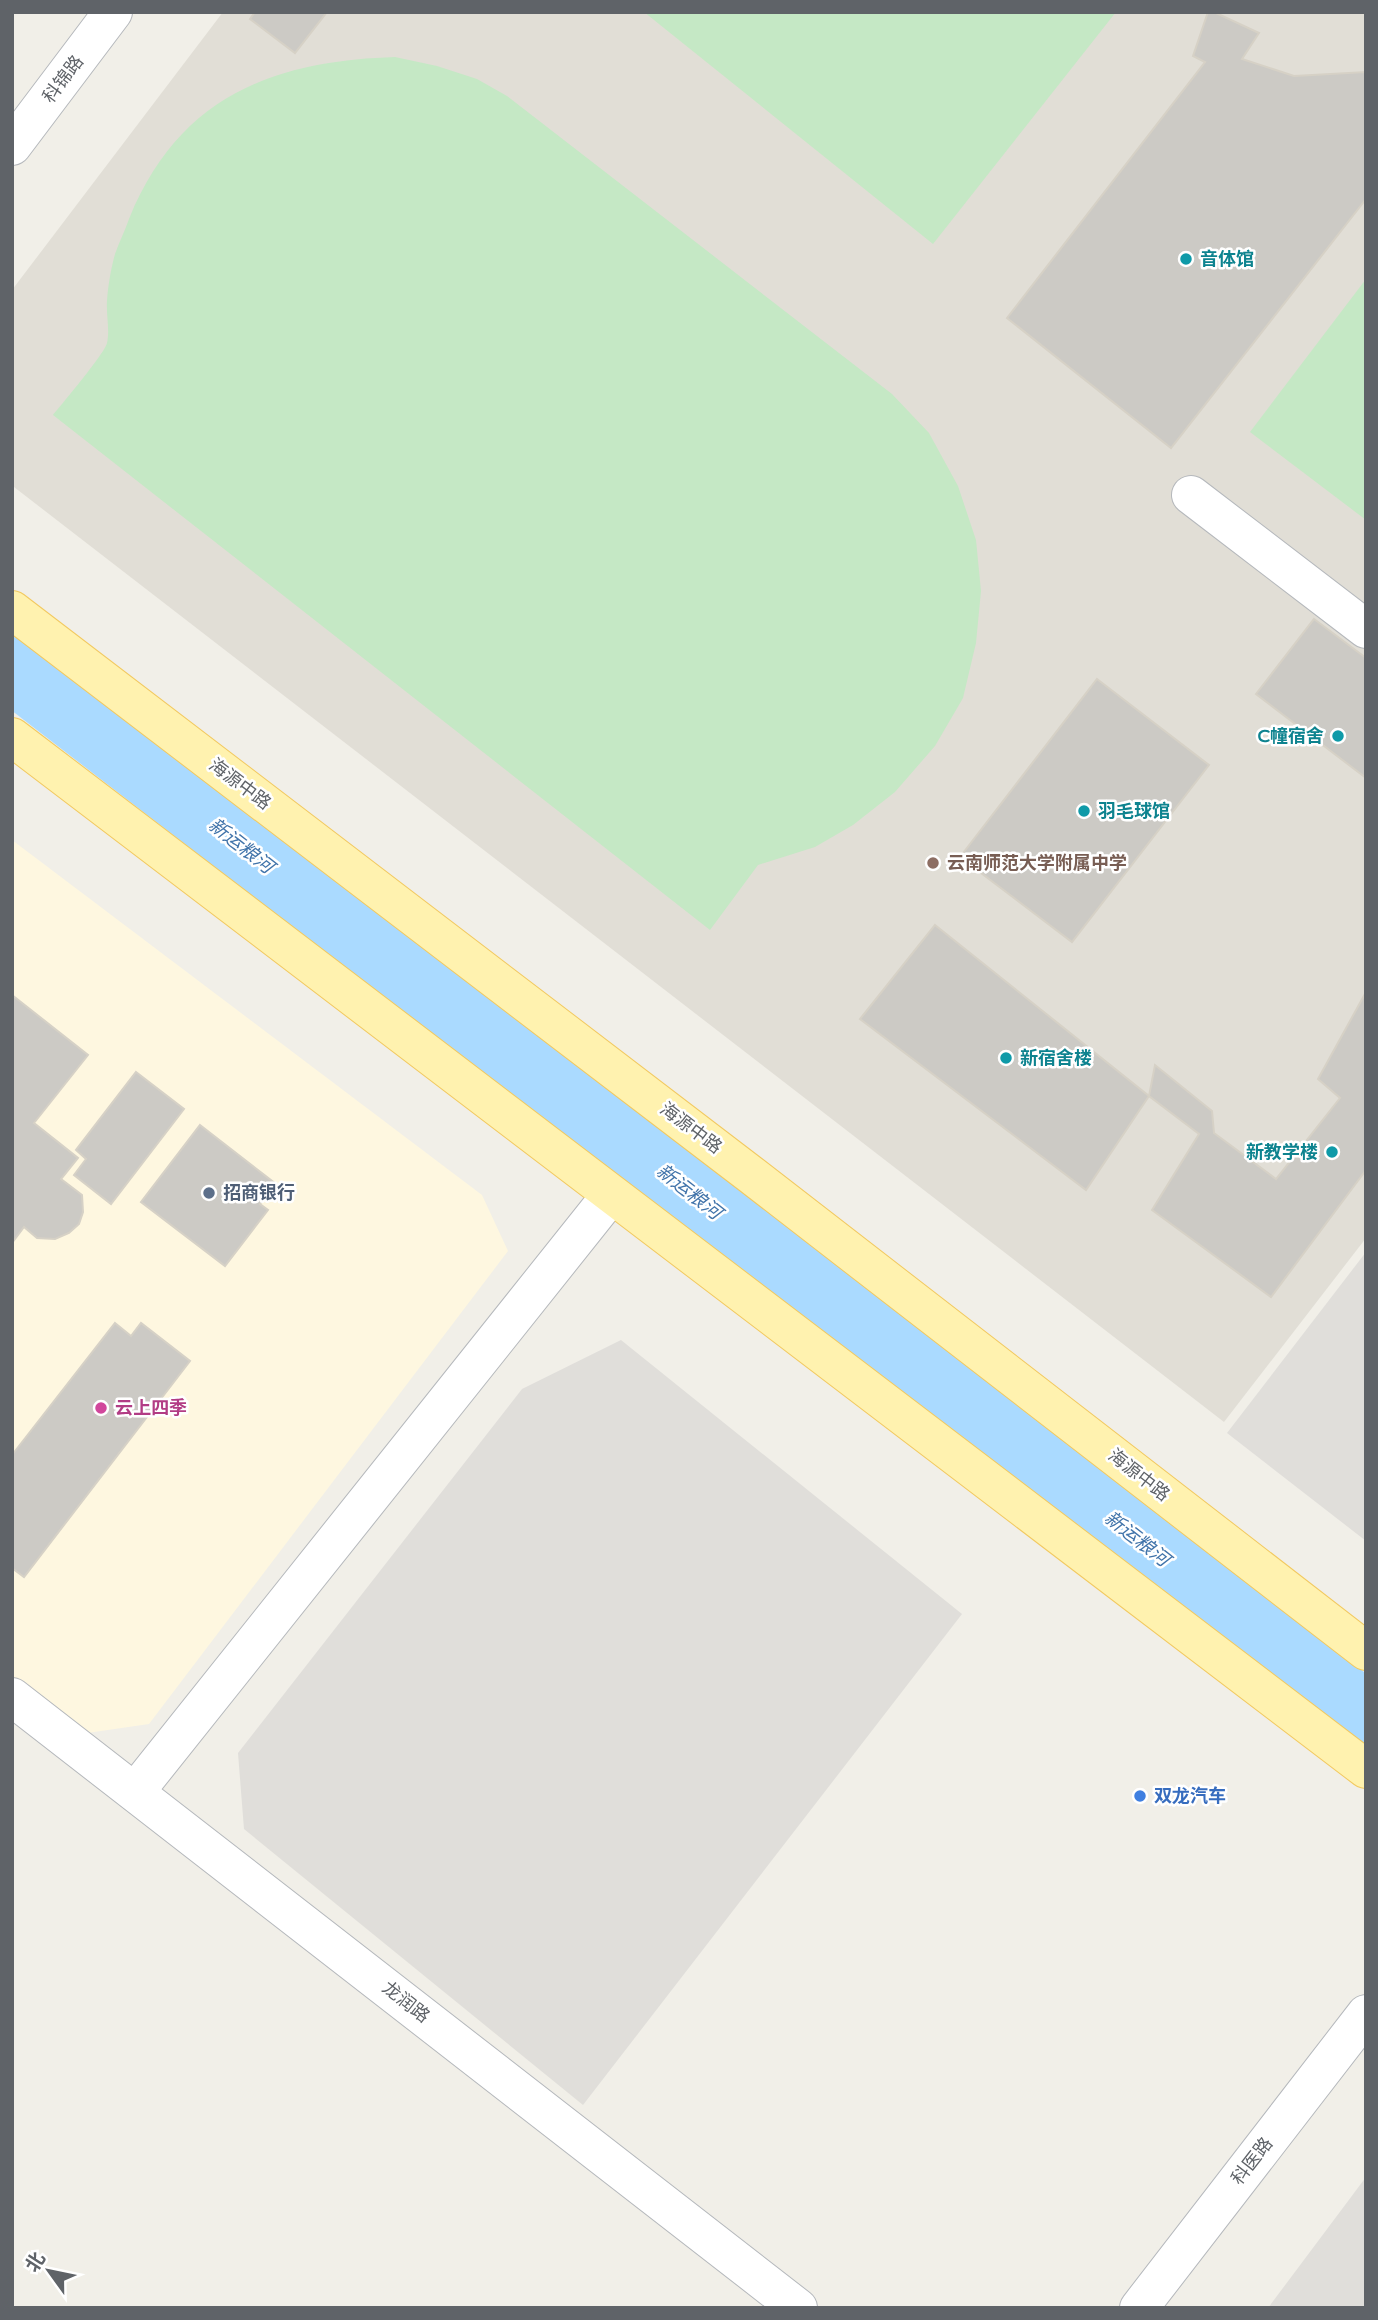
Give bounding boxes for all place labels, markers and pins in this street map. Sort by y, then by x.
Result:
place label: 音体馆 [1200,248,1254,270]
marker: 音体馆 [1178,251,1194,267]
place label: C幢宿舍 [1257,725,1324,747]
marker: C幢宿舍 [1330,728,1346,744]
place label: 羽毛球馆 [1098,800,1170,822]
marker: 羽毛球馆 [1076,803,1092,819]
place label: 云南师范大学附属中学 [947,852,1127,874]
marker: 云南师范大学附属中学 [925,855,941,871]
place label: 新宿舍楼 [1020,1047,1092,1069]
marker: 新宿舍楼 [998,1050,1014,1066]
place label: 新教学楼 [1246,1141,1318,1163]
marker: 新教学楼 [1324,1144,1340,1160]
place label: 招商银行 [223,1182,295,1204]
marker: 招商银行 [201,1185,217,1201]
place label: 云上四季 [115,1397,187,1419]
marker: 云上四季 [93,1400,109,1416]
place label: 双龙汽车 [1154,1785,1226,1807]
marker: 双龙汽车 [1132,1788,1148,1804]

